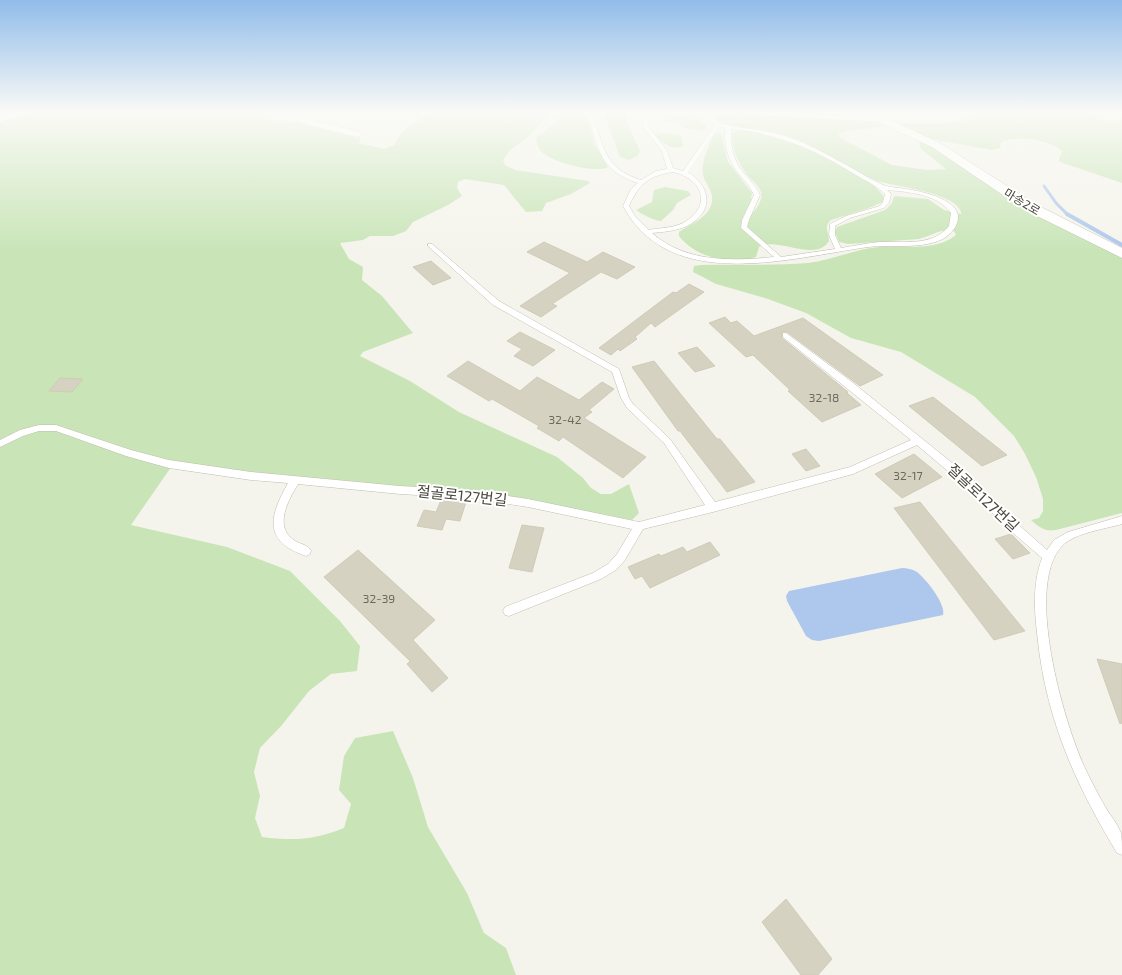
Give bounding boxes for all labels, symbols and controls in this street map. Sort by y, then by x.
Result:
street label: 마송2로 [1002,185,1043,217]
house number: 32-18 [809,390,839,404]
house number: 32-42 [549,412,582,426]
street label: 절골로127번길 [944,460,1023,535]
house number: 32-17 [893,468,923,482]
street label: 절골로127번길 [416,481,508,509]
house number: 32-39 [363,591,395,605]

